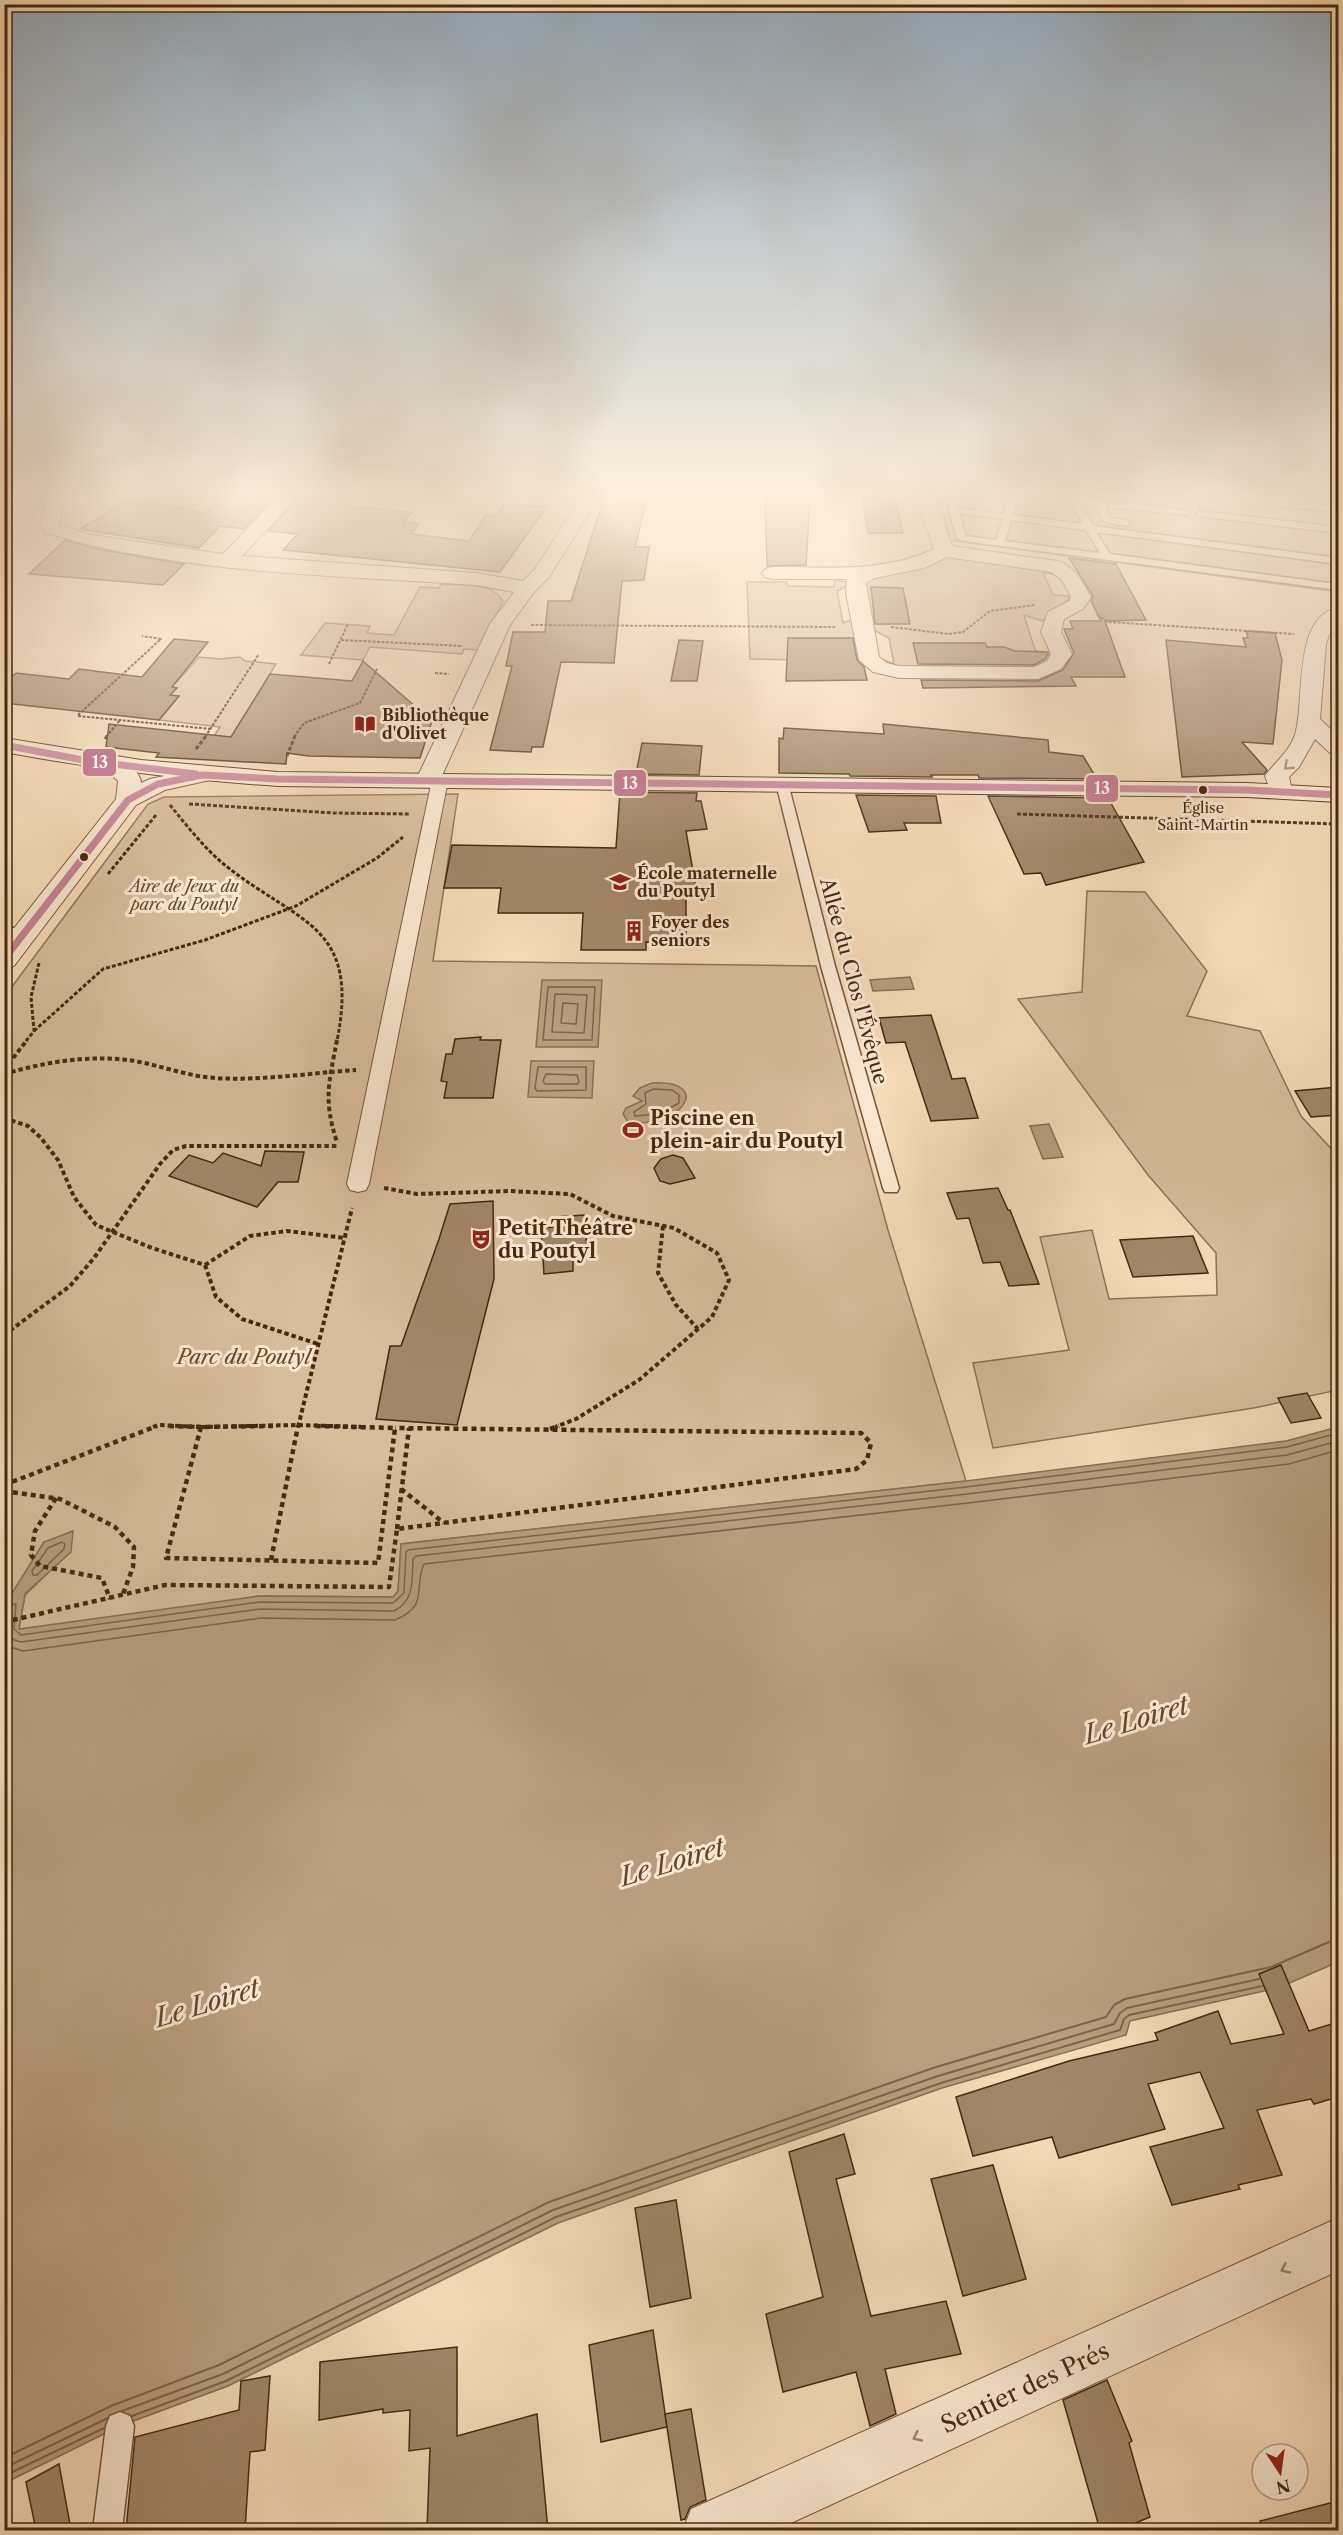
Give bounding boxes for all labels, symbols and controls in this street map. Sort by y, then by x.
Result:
place label: Bibliothèque d'Olivet [382,705,490,743]
library icon: Bibliothèque d'Olivet [353,712,377,736]
line badge: 13 [82,748,117,777]
text: 13 [92,752,108,772]
one-way arrow [1284,759,1295,770]
line badge: 13 [613,769,647,797]
text: 13 [622,773,638,793]
line badge: 13 [1085,774,1119,803]
text: 13 [1094,778,1110,798]
marker: Église Saint-Martin [1197,784,1209,796]
place label: Église Saint-Martin [1157,798,1249,834]
unlabelled marker [78,851,90,863]
place label: École maternelle du Poutyl [637,863,778,901]
school or university icon: École maternelle du Poutyl [608,870,632,894]
street label: Allée du Clos l'Évêque [815,874,894,1087]
park label: Aire de Jeux du parc du Poutyl [126,876,240,914]
place label: Foyer des seniors [651,912,729,950]
building icon: Foyer des seniors [622,919,646,943]
place label: Piscine en plein-air du Poutyl [650,1106,843,1153]
sports icon: Piscine en plein-air du Poutyl [621,1118,645,1142]
place label: Petit Théâtre du Poutyl [498,1216,633,1263]
theatre icon: Petit Théâtre du Poutyl [469,1227,493,1251]
park label: Parc du Poutyl [175,1345,313,1369]
water label: Le Loiret [1078,1688,1194,1752]
water label: Le Loiret [614,1830,730,1894]
water label: Le Loiret [149,1971,265,2035]
one-way arrow [1281,2262,1292,2274]
street label: Sentier des Prés [936,2336,1114,2439]
one-way arrow [912,2430,923,2442]
north arrow [1250,2442,1310,2502]
text: N [1274,2475,1292,2498]

